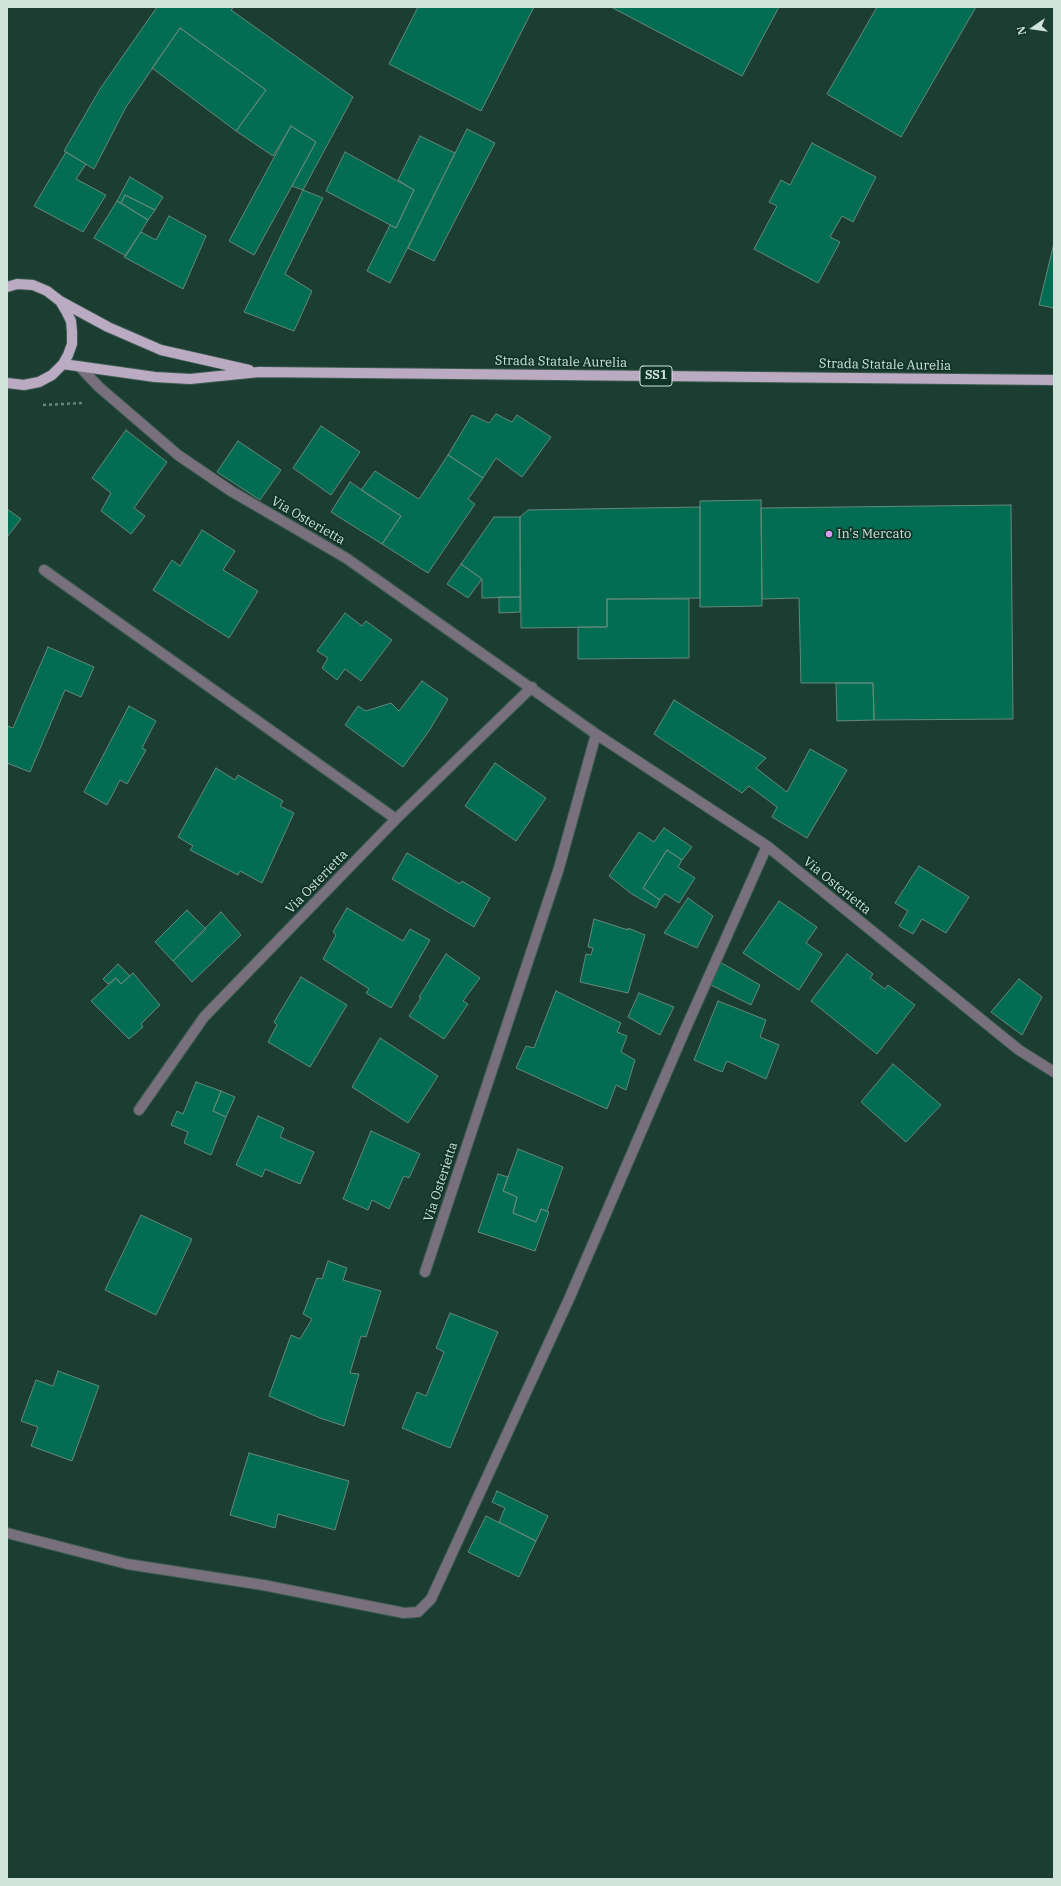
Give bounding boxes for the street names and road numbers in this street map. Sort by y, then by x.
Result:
street label: Strada Statale Aurelia [495,353,627,371]
street label: Strada Statale Aurelia [819,356,951,374]
road number: SS1 [640,366,672,386]
street label: Via Osterietta [268,494,348,548]
street label: Via Osterietta [283,847,351,917]
street label: Via Osterietta [800,854,874,918]
street label: Via Osterietta [421,1140,461,1224]

